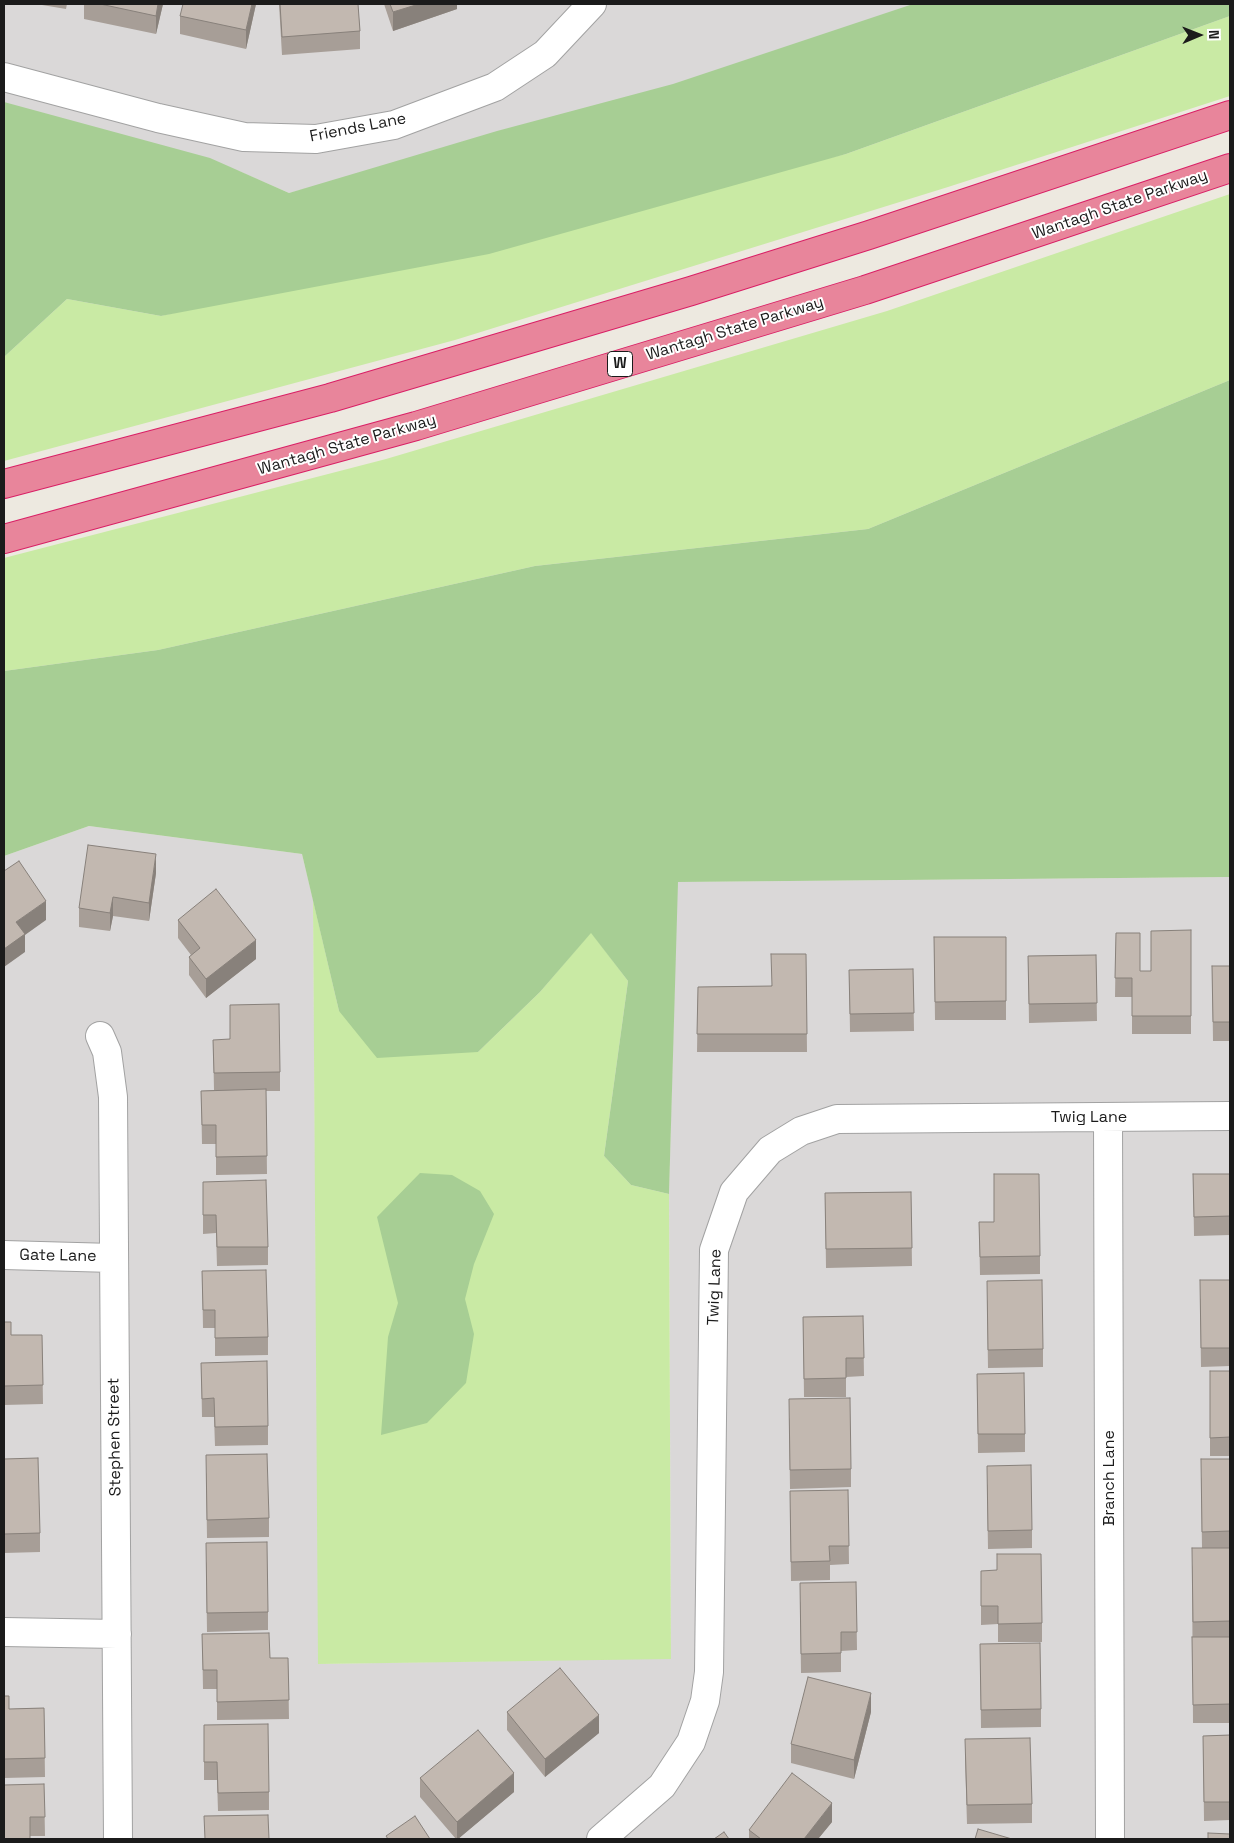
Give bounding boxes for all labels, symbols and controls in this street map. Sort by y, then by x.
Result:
north arrow [1174,10,1224,60]
text: N [1205,30,1223,40]
street label: Friends Lane [308,109,408,147]
street label: Wantagh State Parkway [1030,166,1210,244]
street label: Wantagh State Parkway [644,293,826,365]
road number: W [608,352,632,376]
street label: Wantagh State Parkway [256,410,438,480]
street label: Twig Lane [1051,1108,1127,1128]
street label: Gate Lane [19,1246,97,1266]
street label: Twig Lane [704,1248,726,1326]
street label: Stephen Street [104,1377,126,1497]
street label: Branch Lane [1100,1430,1120,1526]

